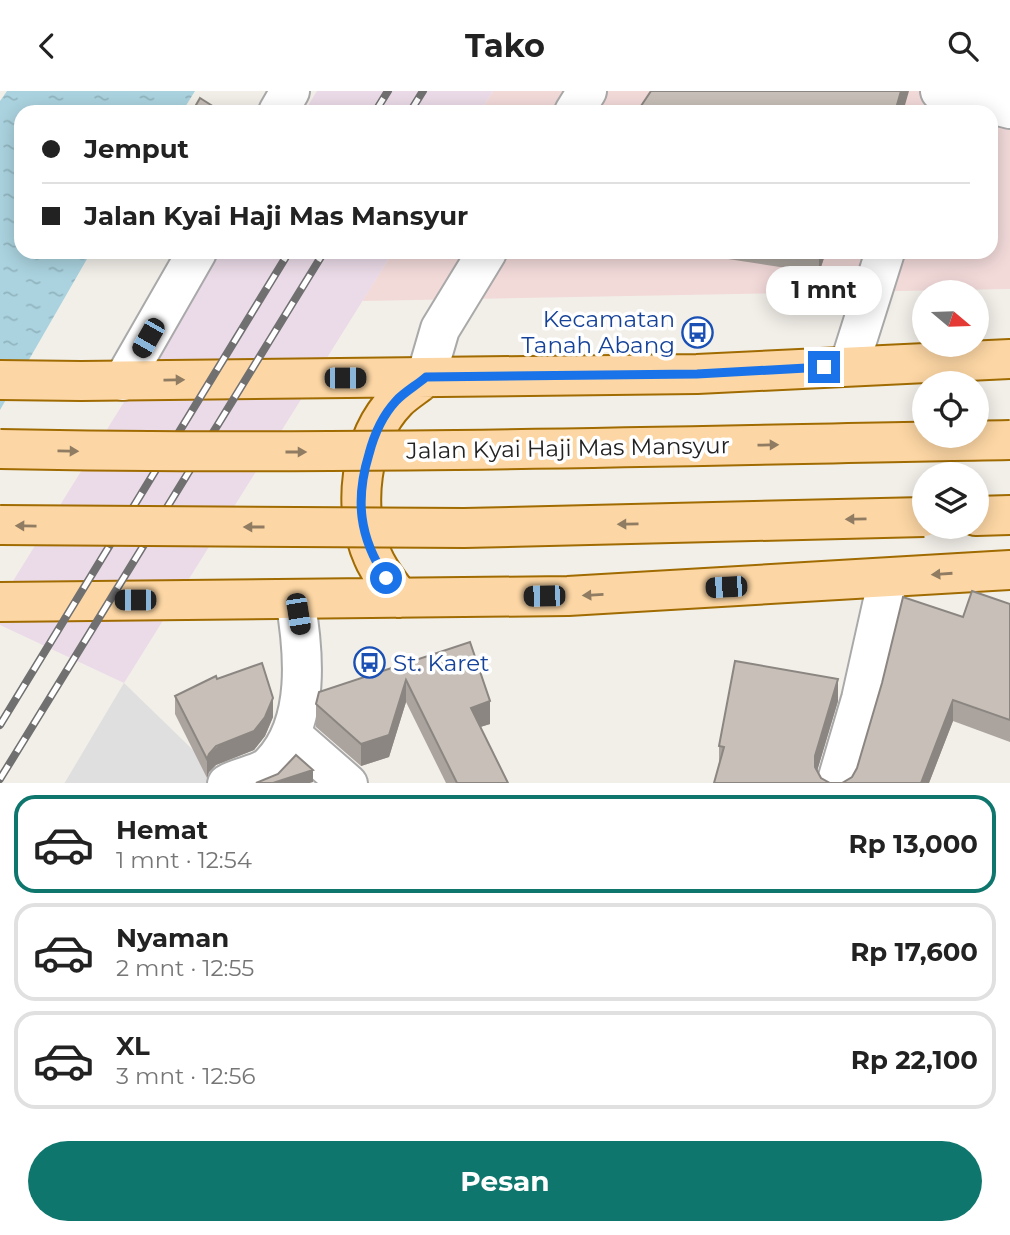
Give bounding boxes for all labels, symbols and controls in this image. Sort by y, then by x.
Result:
text: Tako [465,26,545,65]
icon: back [28,27,66,65]
icon: search [944,27,982,65]
text: Jemput [84,133,189,165]
text: Jalan Kyai Haji Mas Mansyur [84,200,468,232]
callout: 1 mnt [766,265,882,315]
text: 1 mnt [791,276,857,304]
north arrow [912,280,989,357]
map controls [912,280,989,539]
place label: Kecamatan Tanah Abang [521,305,675,359]
car [129,315,168,361]
bus stop icon: Kecamatan Tanah Abang [681,315,715,349]
route end [808,351,840,383]
car [325,368,367,389]
button: locate [912,371,989,448]
one-way arrow [163,374,185,386]
street label: Jalan Kyai Haji Mas Mansyur [405,431,730,465]
one-way arrow [757,439,779,450]
one-way arrow [57,445,79,456]
one-way arrow [285,446,307,458]
button: layers [912,462,989,539]
one-way arrow [845,513,867,524]
one-way arrow [617,518,639,530]
one-way arrow [15,520,37,532]
one-way arrow [243,521,265,533]
route start [370,562,402,594]
one-way arrow [931,569,953,580]
car [705,575,748,599]
car [523,585,566,607]
one-way arrow [581,589,603,600]
car [115,590,157,611]
car [285,592,312,636]
bus stop icon: St. Karet [353,646,387,680]
place label: St. Karet [393,649,489,677]
icon: car [32,813,95,876]
text: Hemat [116,814,208,846]
text: Rp 13,000 [849,828,978,860]
text: 1 mnt · 12:54 [116,846,252,874]
icon: car [32,921,95,984]
text: Nyaman [116,922,229,954]
text: Rp 17,600 [850,936,978,968]
text: 2 mnt · 12:55 [116,954,254,982]
icon: car [32,1029,95,1092]
text: XL [116,1030,150,1062]
text: Rp 22,100 [851,1044,978,1076]
text: 3 mnt · 12:56 [116,1062,255,1090]
button: Pesan [28,1141,982,1221]

